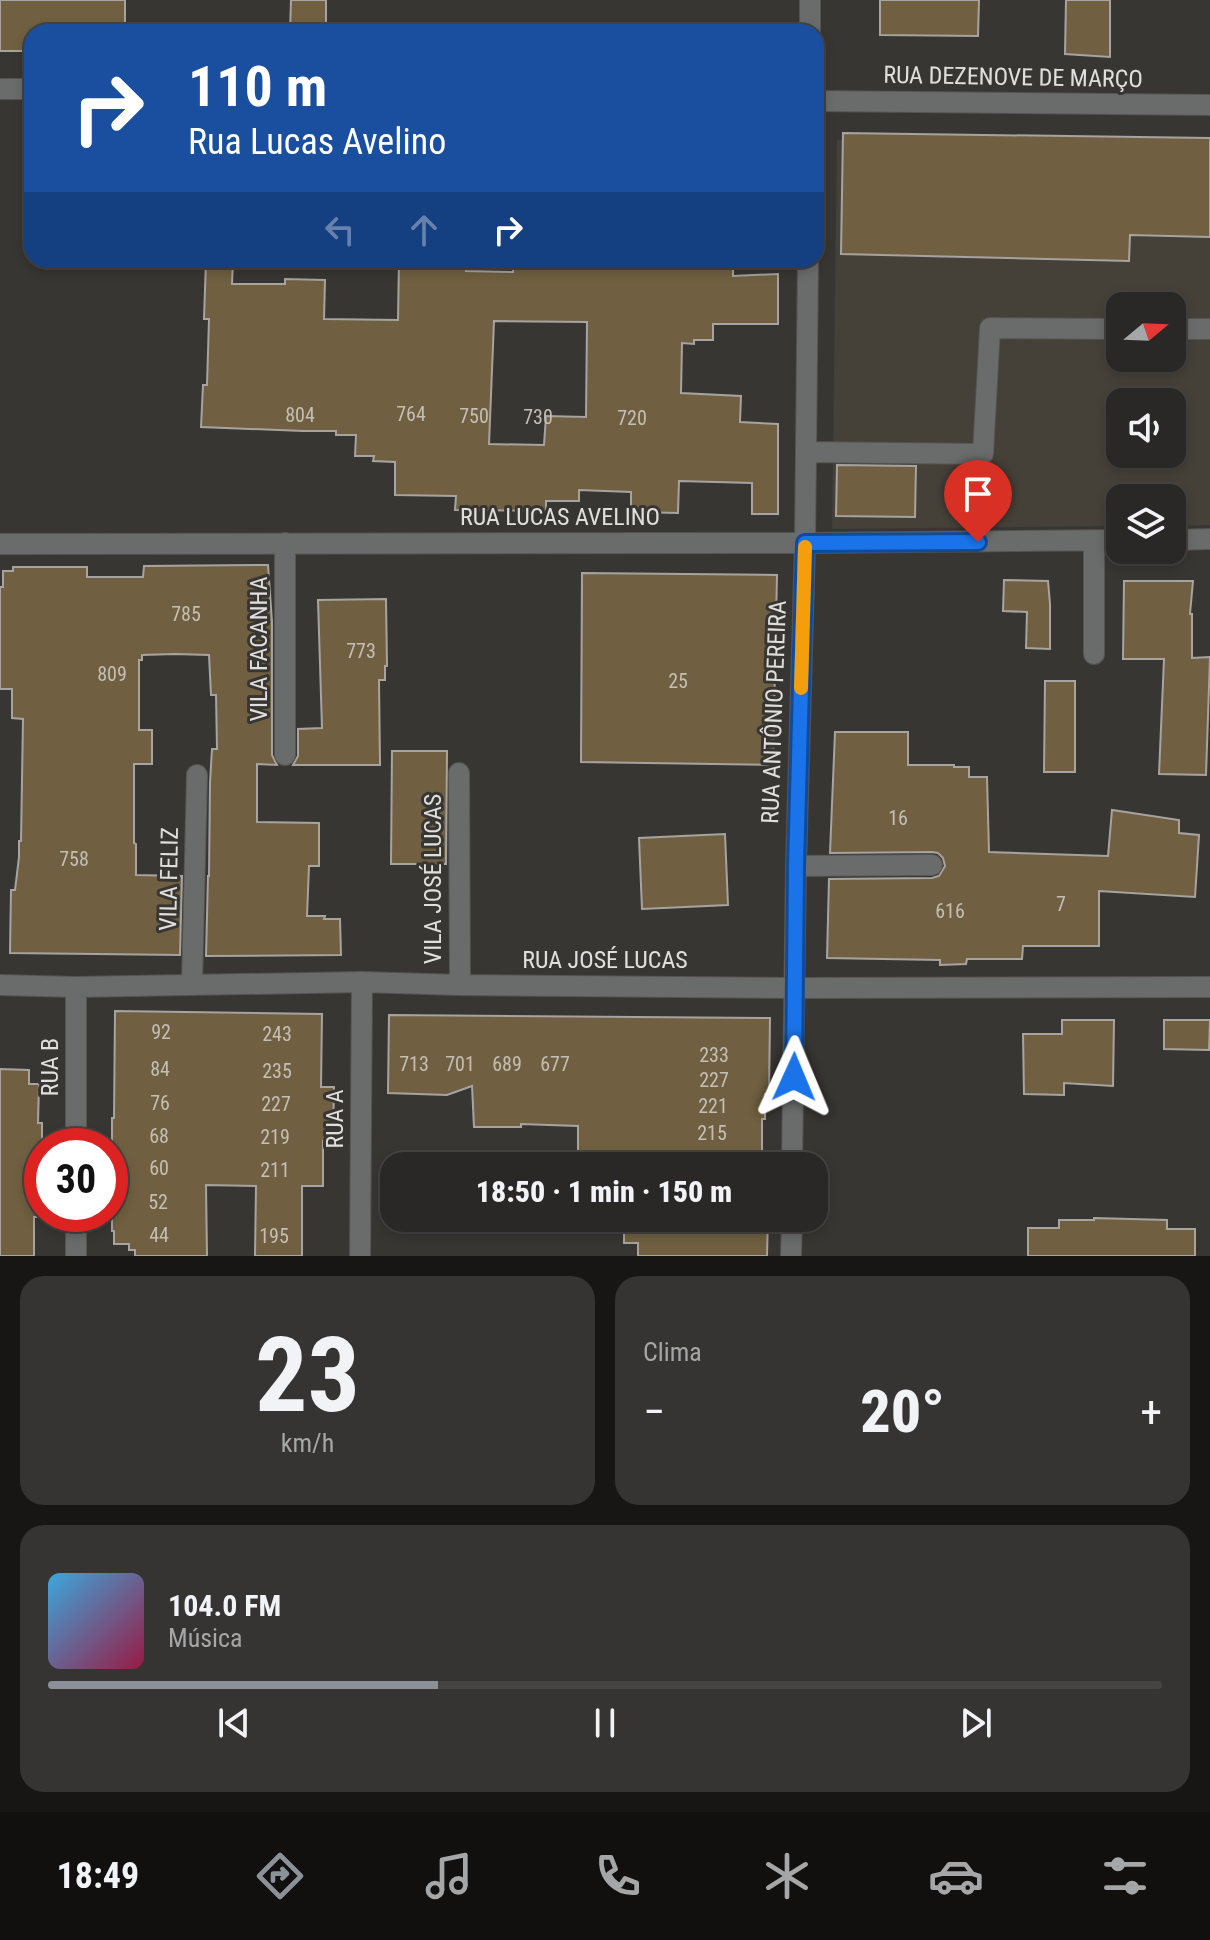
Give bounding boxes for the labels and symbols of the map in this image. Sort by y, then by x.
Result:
street label: RUA DEZENOVE DE MARÇO [883,61,1143,93]
north arrow [1106,292,1186,372]
house number: 764 [396,402,426,426]
house number: 804 [285,403,315,427]
house number: 750 [459,404,489,428]
house number: 730 [523,405,553,429]
house number: 720 [617,406,647,430]
pin [944,460,1012,542]
street label: RUA LUCAS AVELINO [460,503,660,531]
street label: VILA FACANHA [245,576,273,721]
street label: RUA ANTÔNIO PEREIRA [756,600,792,824]
house number: 785 [171,602,201,626]
house number: 773 [346,639,376,663]
house number: 809 [97,662,127,686]
house number: 25 [668,669,688,693]
street label: VILA JOSÉ LUCAS [419,794,447,964]
house number: 16 [888,806,908,830]
street label: VILA FELIZ [154,827,184,931]
house number: 758 [59,847,89,871]
house number: 7 [1056,892,1066,916]
house number: 616 [935,899,965,923]
street label: RUA JOSÉ LUCAS [522,946,688,974]
house number: 92 [151,1020,171,1044]
house number: 243 [262,1022,292,1046]
position arrow [752,1035,836,1119]
street label: RUA B [36,1038,64,1096]
house number: 233 [699,1043,729,1067]
house number: 713 [399,1052,429,1076]
house number: 701 [445,1052,475,1076]
house number: 689 [492,1052,522,1076]
house number: 677 [540,1052,570,1076]
house number: 84 [150,1057,170,1081]
house number: 235 [262,1059,292,1083]
house number: 227 [699,1068,729,1092]
street label: RUA A [321,1089,349,1149]
house number: 76 [150,1091,170,1115]
house number: 227 [261,1092,291,1116]
house number: 221 [698,1094,728,1118]
house number: 215 [697,1121,727,1145]
house number: 68 [149,1124,169,1148]
house number: 219 [260,1125,290,1149]
speed limit sign: 30 [24,1128,128,1232]
house number: 60 [149,1156,169,1180]
house number: 211 [260,1158,290,1182]
house number: 52 [148,1190,168,1214]
house number: 44 [149,1223,169,1247]
house number: 195 [259,1224,289,1248]

